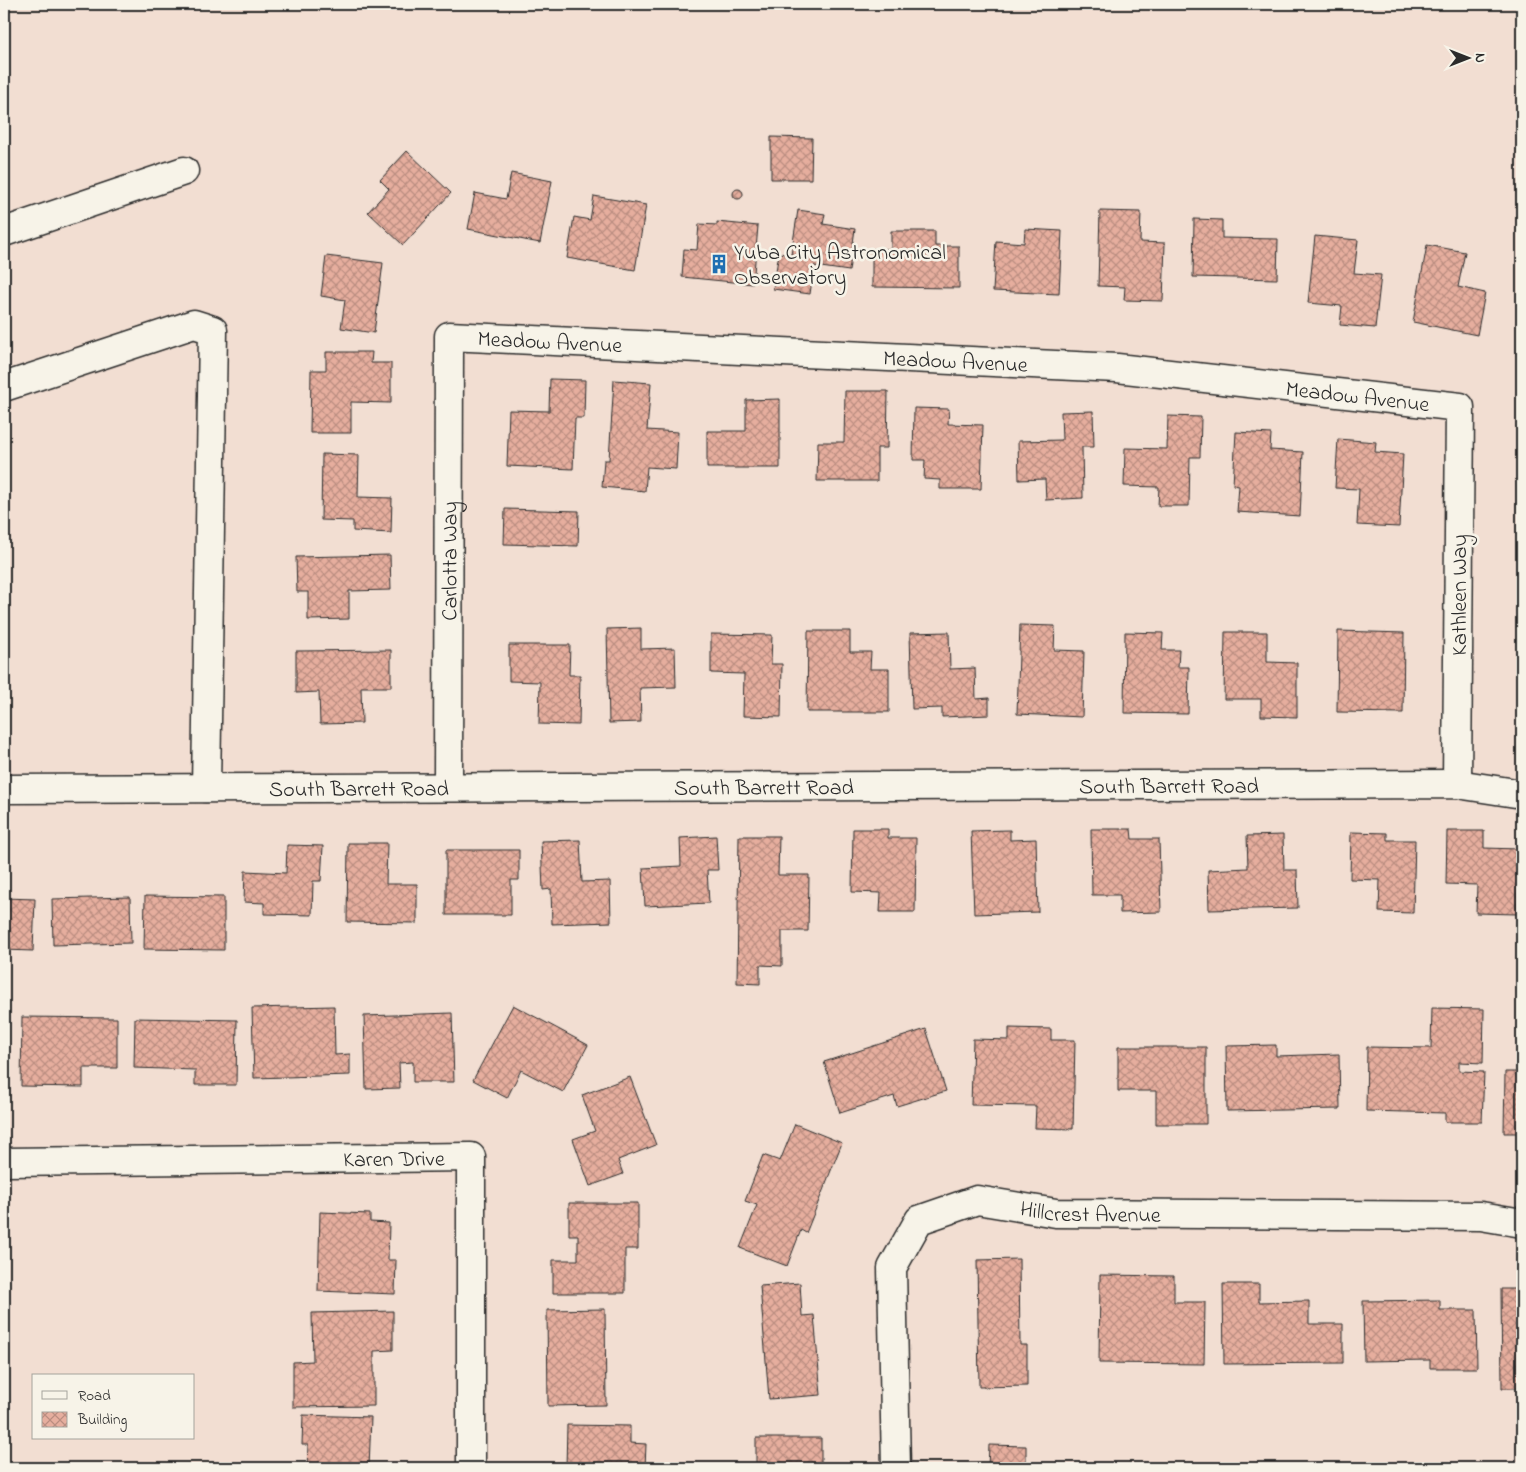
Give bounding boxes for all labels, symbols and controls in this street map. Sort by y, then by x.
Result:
north arrow [1444,32,1494,82]
text: N [1469,53,1490,63]
place label: Yuba City Astronomical Observatory [734,238,946,296]
building icon: Yuba City Astronomical Observatory [708,253,730,275]
street label: Meadow Avenue [477,324,623,363]
street label: Meadow Avenue [882,344,1028,383]
street label: Meadow Avenue [1284,374,1431,422]
street label: Carlotta Way [435,501,469,621]
street label: Kathleen Way [1445,534,1478,656]
street label: South Barrett Road [1079,772,1259,804]
street label: South Barrett Road [674,773,854,806]
street label: South Barrett Road [269,774,449,807]
street label: Karen Drive [343,1144,445,1177]
street label: Hillcrest Avenue [1018,1194,1161,1233]
legend [32,1374,195,1440]
text: Road [78,1385,111,1407]
text: Building [77,1409,127,1432]

